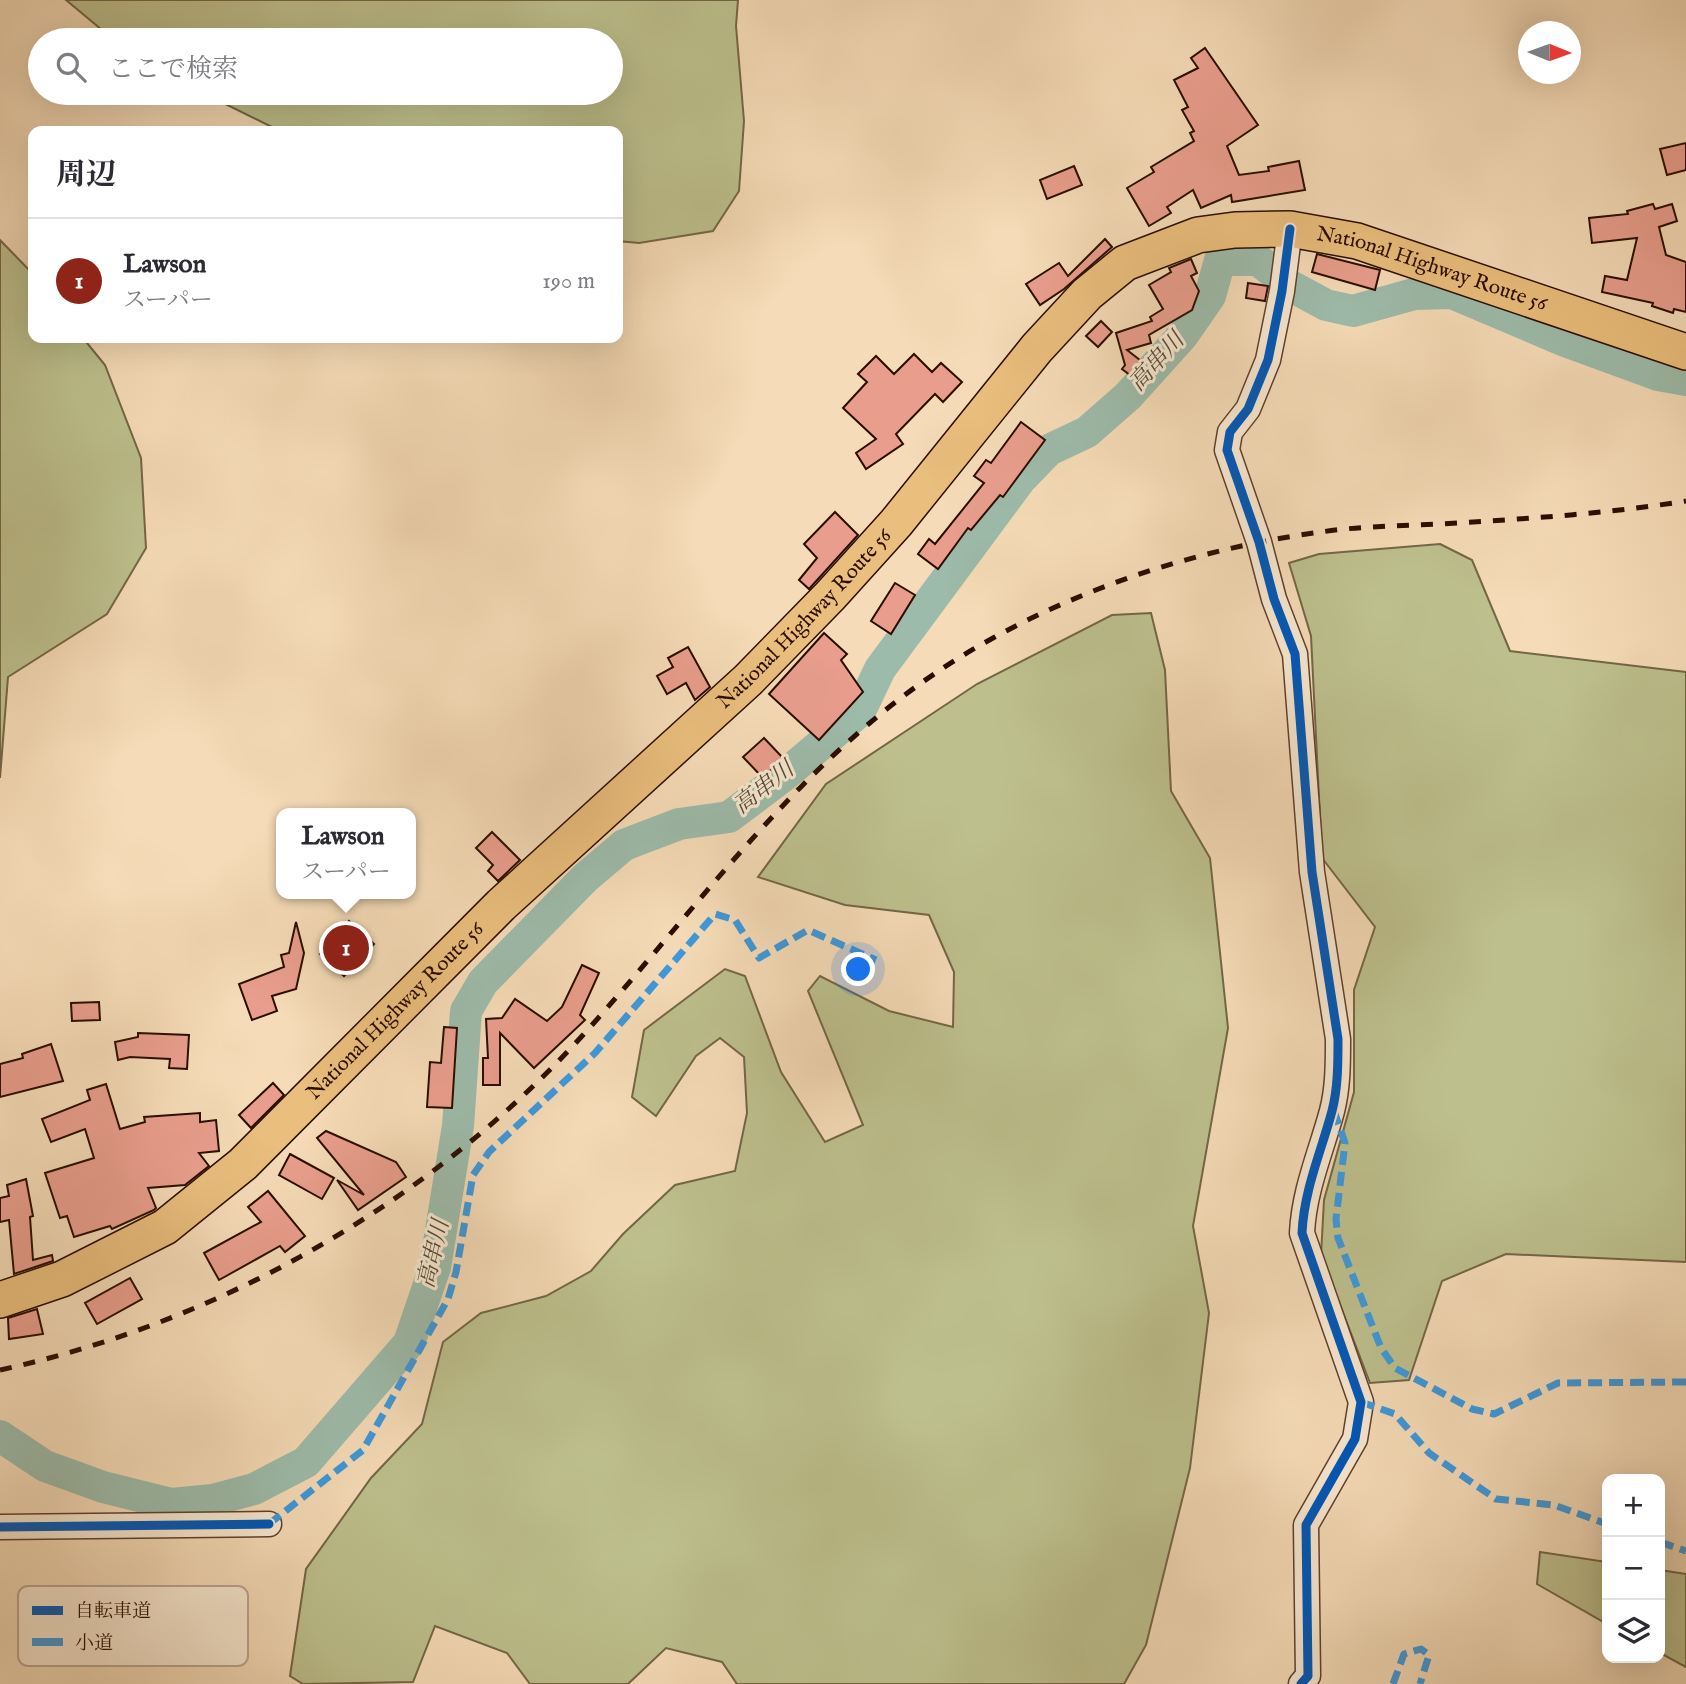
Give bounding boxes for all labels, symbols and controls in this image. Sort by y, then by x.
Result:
north arrow [1518,21,1581,84]
search box [28,28,623,105]
icon: search [52,48,90,86]
text: ここで検索 [108,53,238,86]
text: 周辺 [56,157,116,195]
street label: National Highway Route 56 [1314,220,1552,318]
text: Lawson [123,248,206,281]
text: 1 [75,267,83,296]
text: 190 m [542,267,595,296]
text: スーパー [123,286,213,315]
water label: 高串川 [1123,324,1193,397]
street label: National Highway Route 56 [711,522,899,715]
water label: 高串川 [728,753,802,821]
popup [276,808,416,899]
text: Lawson [301,820,385,853]
text: スーパー [301,858,391,887]
street label: National Highway Route 56 [301,915,491,1106]
pin: 1 [323,922,369,974]
your location [841,952,875,986]
water label: 高串川 [412,1214,457,1291]
map controls [1602,1474,1665,1663]
button: + [1602,1474,1665,1537]
button: − [1602,1537,1665,1600]
legend [18,1586,248,1666]
text: 自転車道 [75,1600,151,1624]
button: layers [1602,1600,1665,1663]
text: 小道 [75,1632,113,1656]

